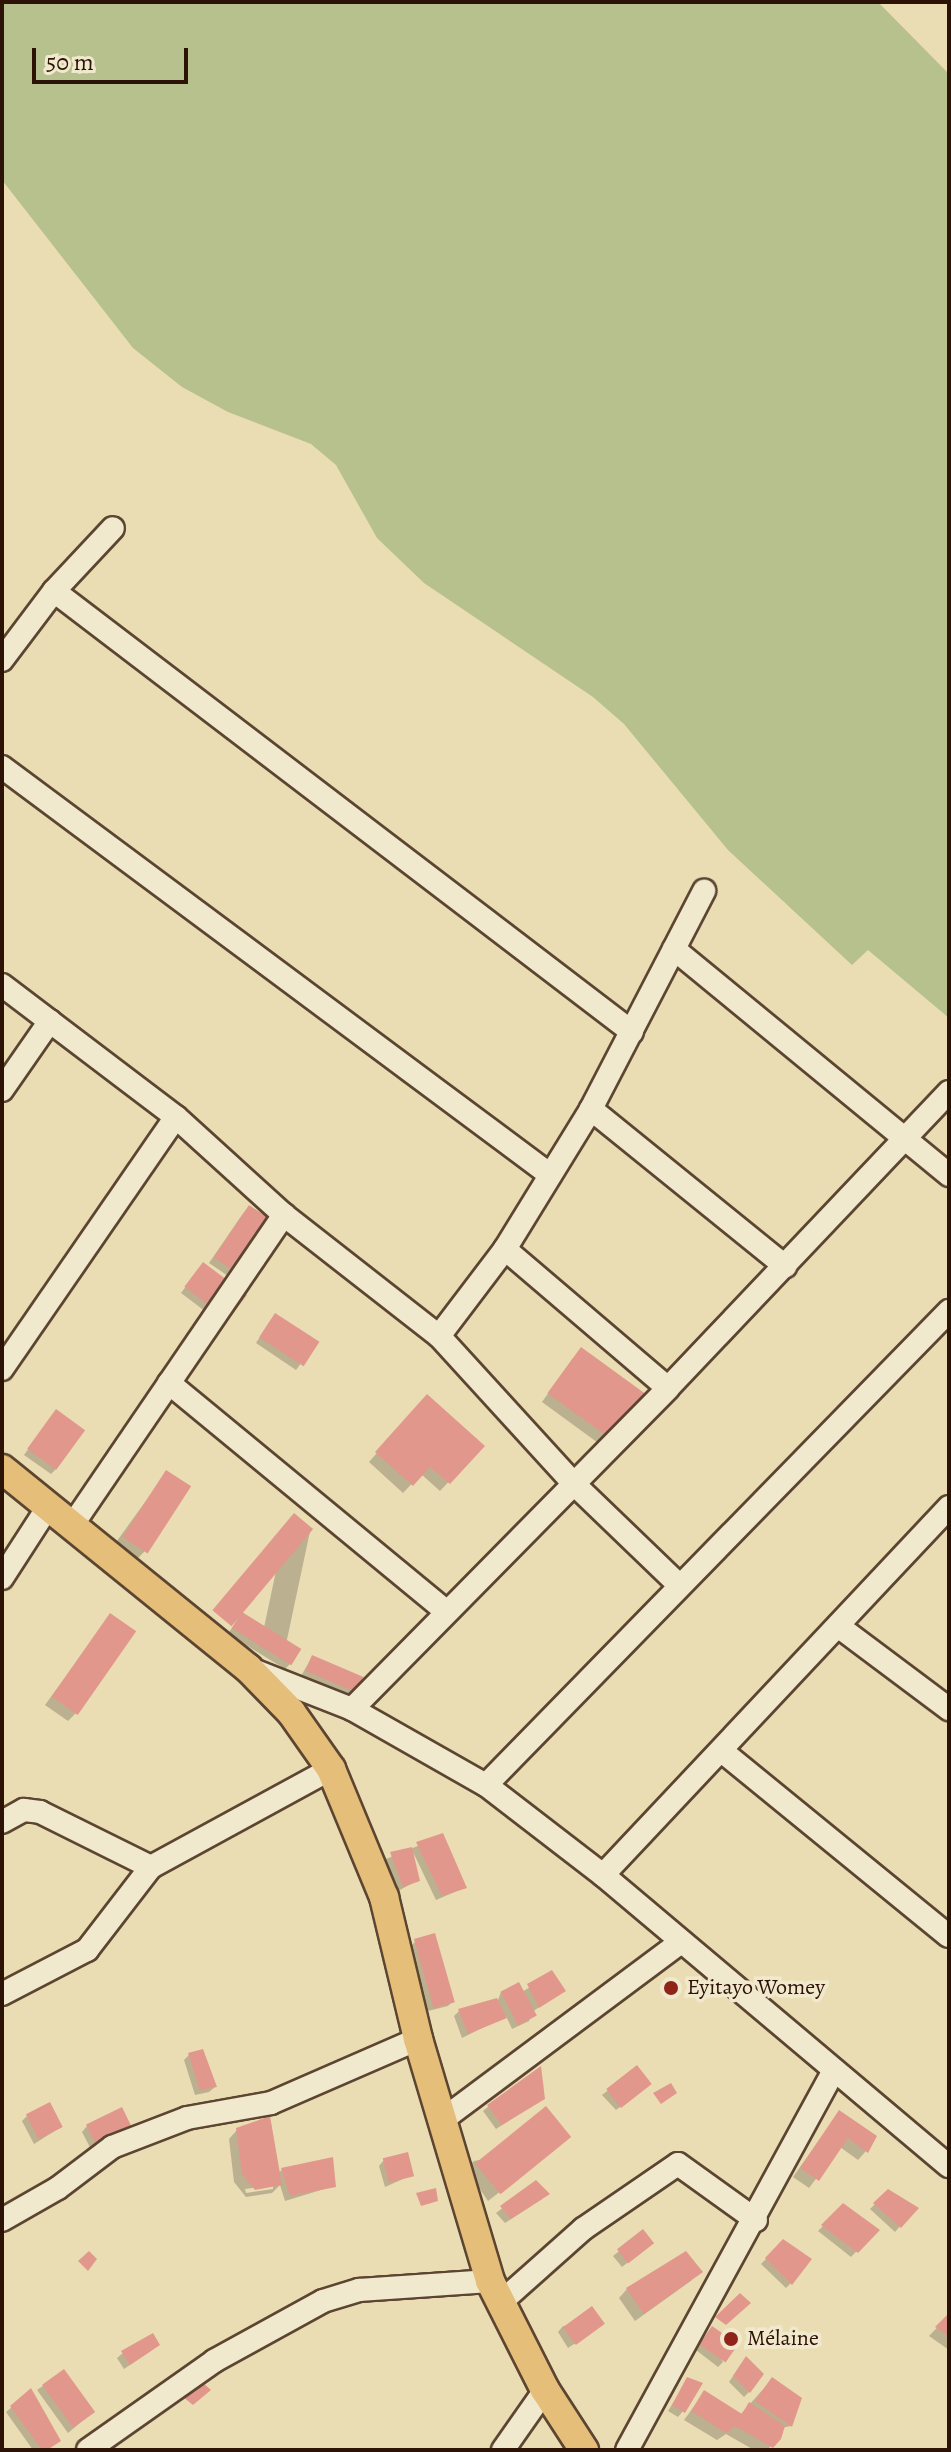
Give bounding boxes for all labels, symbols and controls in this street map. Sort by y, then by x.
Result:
scale bar [36,32,192,82]
text: 50 m [46,46,94,78]
place label: Eyitayo Womey [687,1975,825,2001]
marker: Eyitayo Womey [662,1979,680,1997]
place label: Mélaine [747,2326,819,2352]
marker: Mélaine [722,2330,740,2348]

